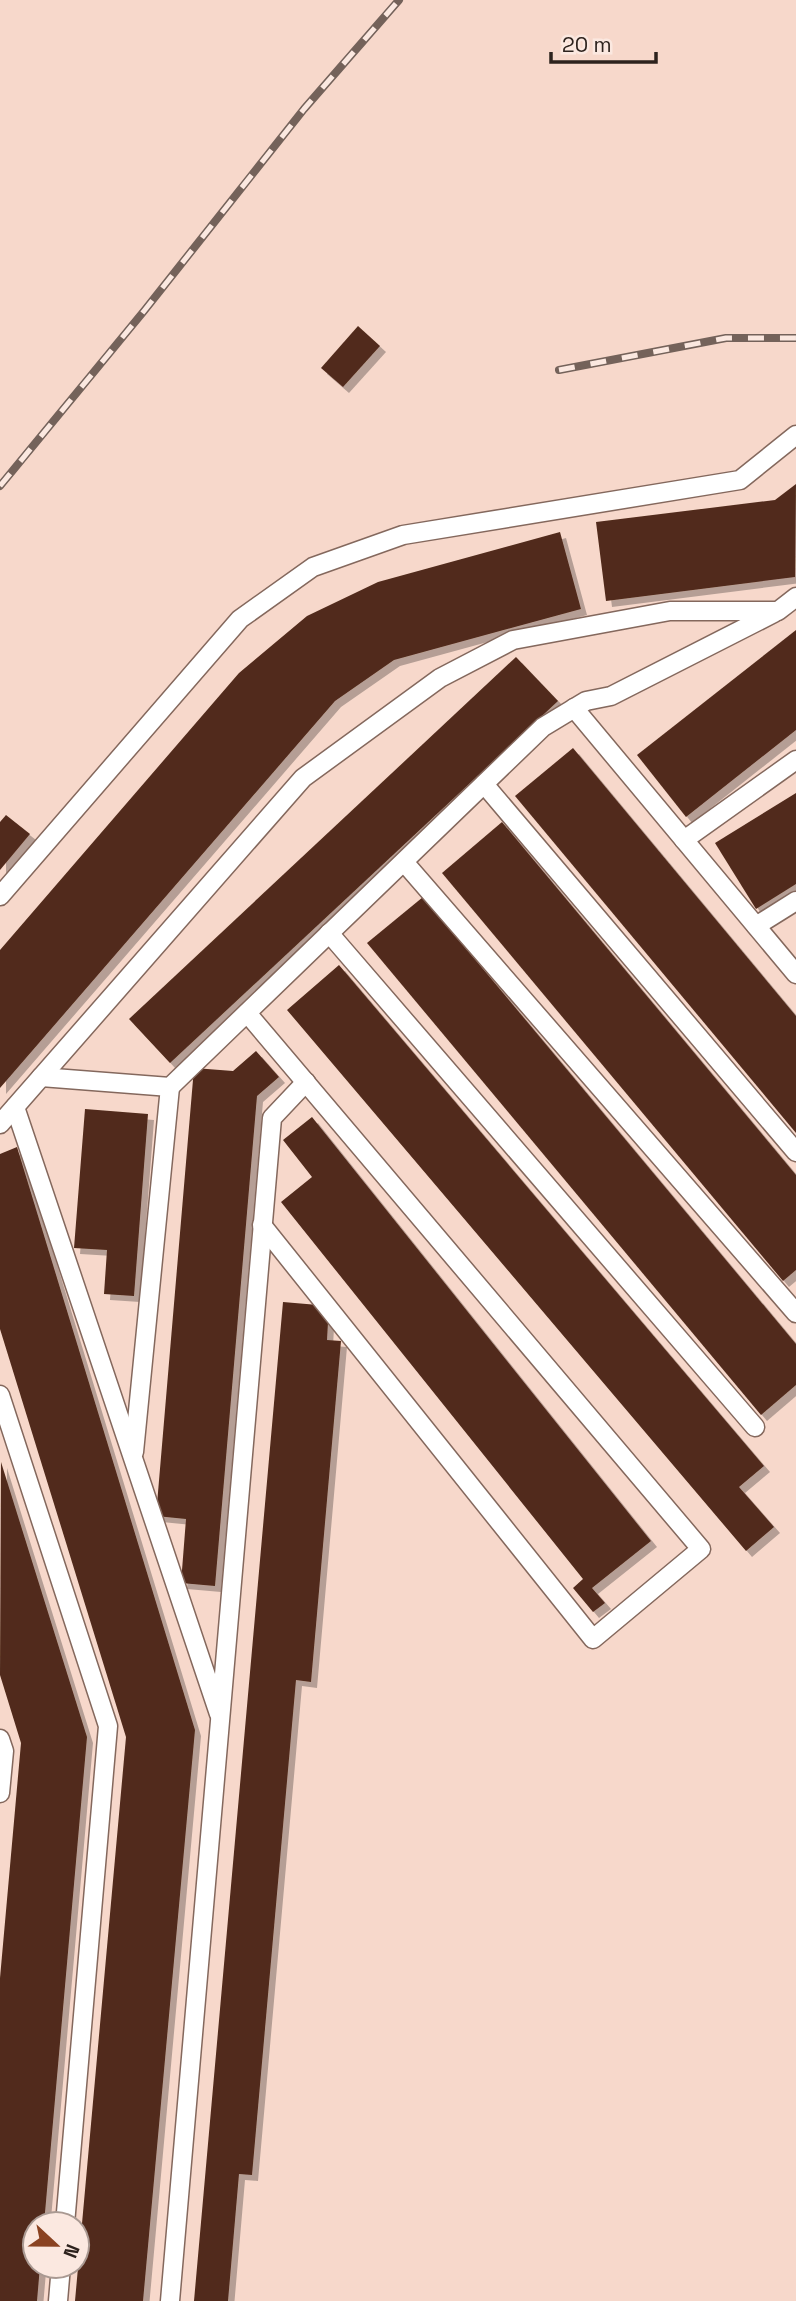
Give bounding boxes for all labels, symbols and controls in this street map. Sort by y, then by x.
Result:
scale bar [551,21,656,65]
text: 20 m [562,31,612,58]
north arrow [21,2210,91,2280]
text: N [57,2241,85,2262]

